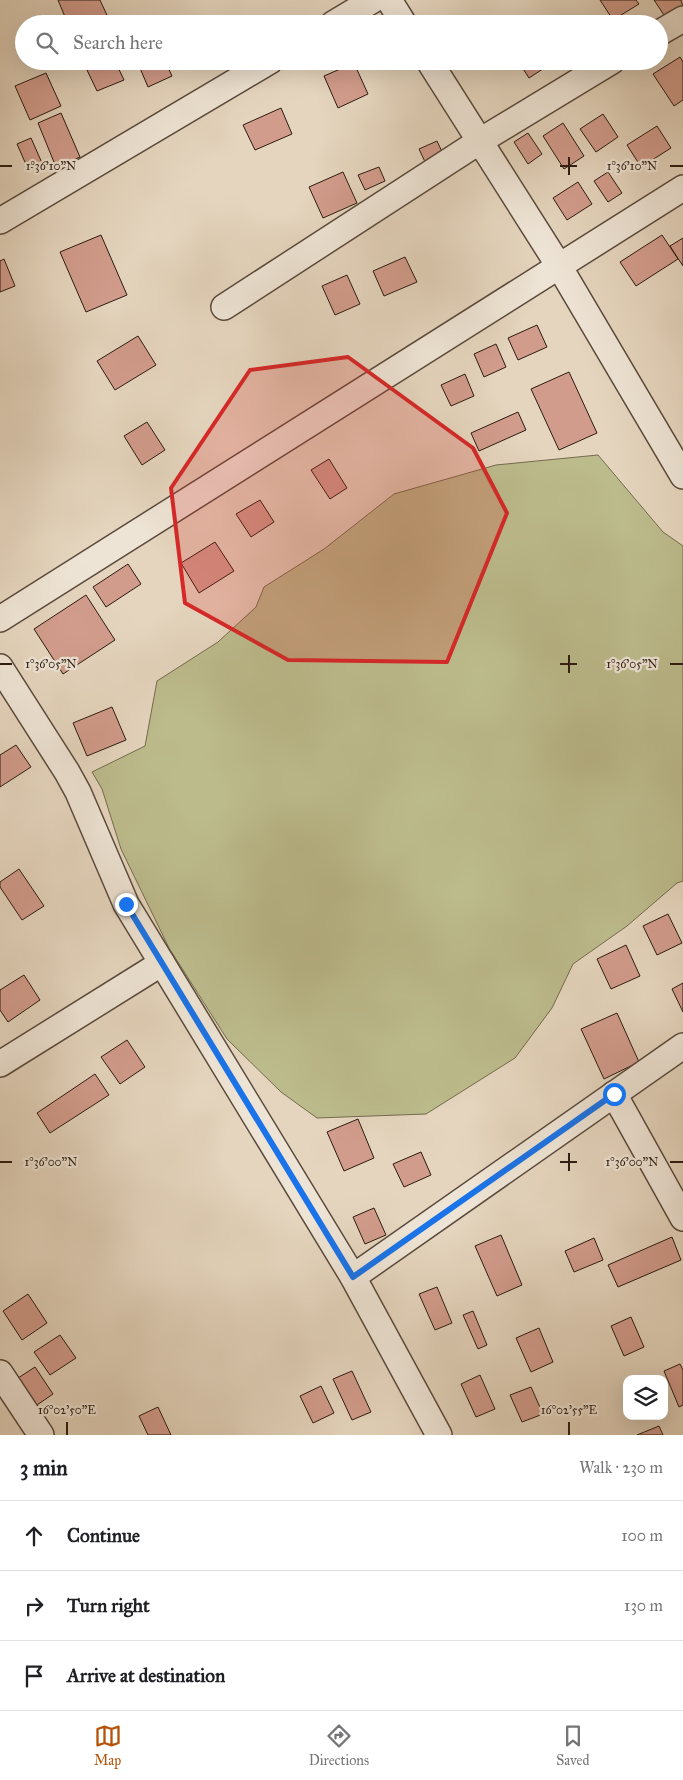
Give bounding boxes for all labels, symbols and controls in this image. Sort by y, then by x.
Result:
search box [15,15,668,70]
icon: search [33,29,61,57]
text: Search here [73,31,163,54]
text: 1°36'10"N [26,159,76,173]
text: 1°36'10"N [607,159,657,173]
text: 1°36'05"N [25,657,77,671]
text: 1°36'05"N [606,657,658,671]
route end [115,893,138,916]
route start [603,1083,626,1106]
text: 1°36'00"N [25,1155,77,1169]
text: 1°36'00"N [606,1155,658,1169]
map controls [623,1375,668,1420]
button: layers [623,1375,668,1420]
text: 16°02'50"E [38,1403,96,1417]
text: 16°02'55"E [541,1403,598,1417]
text: 3 min [20,1455,68,1481]
text: Walk · 230 m [579,1458,663,1477]
icon: ahead [20,1522,48,1550]
text: Continue [67,1524,140,1547]
text: 100 m [621,1526,663,1545]
icon: right [20,1592,48,1620]
text: Turn right [67,1594,150,1617]
text: 130 m [624,1596,663,1615]
icon: arrive [20,1662,48,1690]
text: Arrive at destination [67,1664,225,1687]
tab: Map [94,1722,122,1769]
tab: Directions [309,1722,369,1769]
tab: Saved [556,1722,589,1769]

